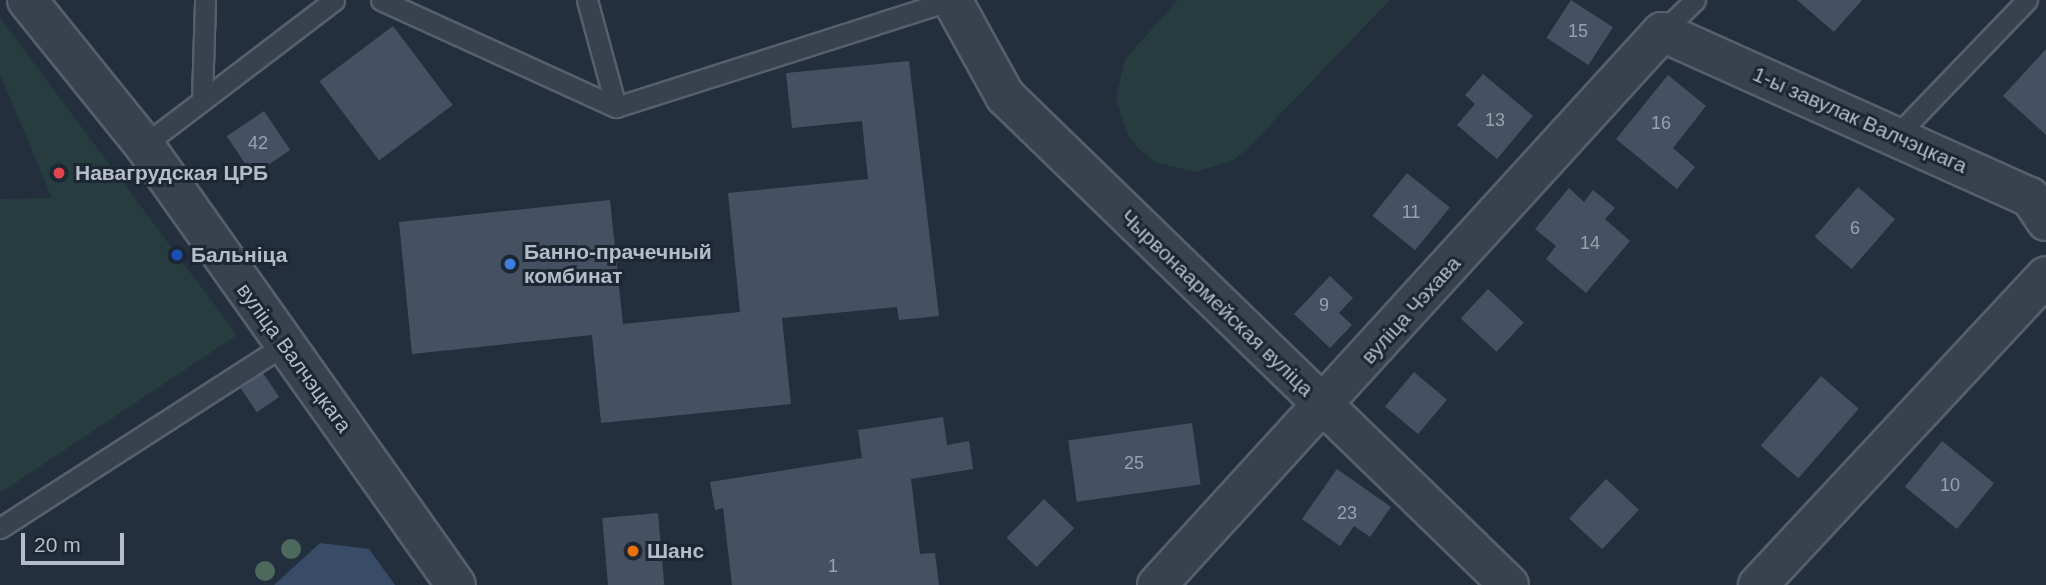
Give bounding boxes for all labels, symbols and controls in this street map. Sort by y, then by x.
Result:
house number: 15 [1568,20,1588,42]
street label: 1-ы завулак Валчэцкага [1749,61,1971,179]
house number: 13 [1485,109,1505,131]
house number: 16 [1651,112,1671,134]
house number: 42 [248,132,268,154]
place label: Навагрудская ЦРБ [75,160,268,186]
marker: Навагрудская ЦРБ [49,163,69,183]
house number: 11 [1402,201,1420,223]
street label: Чырвонаармейская вуліца [1115,204,1319,402]
house number: 6 [1850,217,1860,239]
house number: 14 [1580,232,1600,254]
place label: Банно-прачечный комбинат [524,239,712,289]
place label: Бальніца [191,242,287,268]
marker: Бальніца [169,247,185,263]
street label: вуліца Чэхава [1356,251,1466,369]
marker: Банно-прачечный комбинат [502,256,518,272]
street label: вуліца Валчэцкага [231,278,357,438]
house number: 9 [1319,294,1329,316]
house number: 25 [1124,452,1144,474]
house number: 10 [1940,474,1960,496]
house number: 23 [1337,502,1357,524]
scale bar [24,518,128,562]
text: 20 m [34,533,81,556]
place label: Шанс [647,538,704,564]
marker: Шанс [625,543,641,559]
house number: 1 [828,555,838,577]

